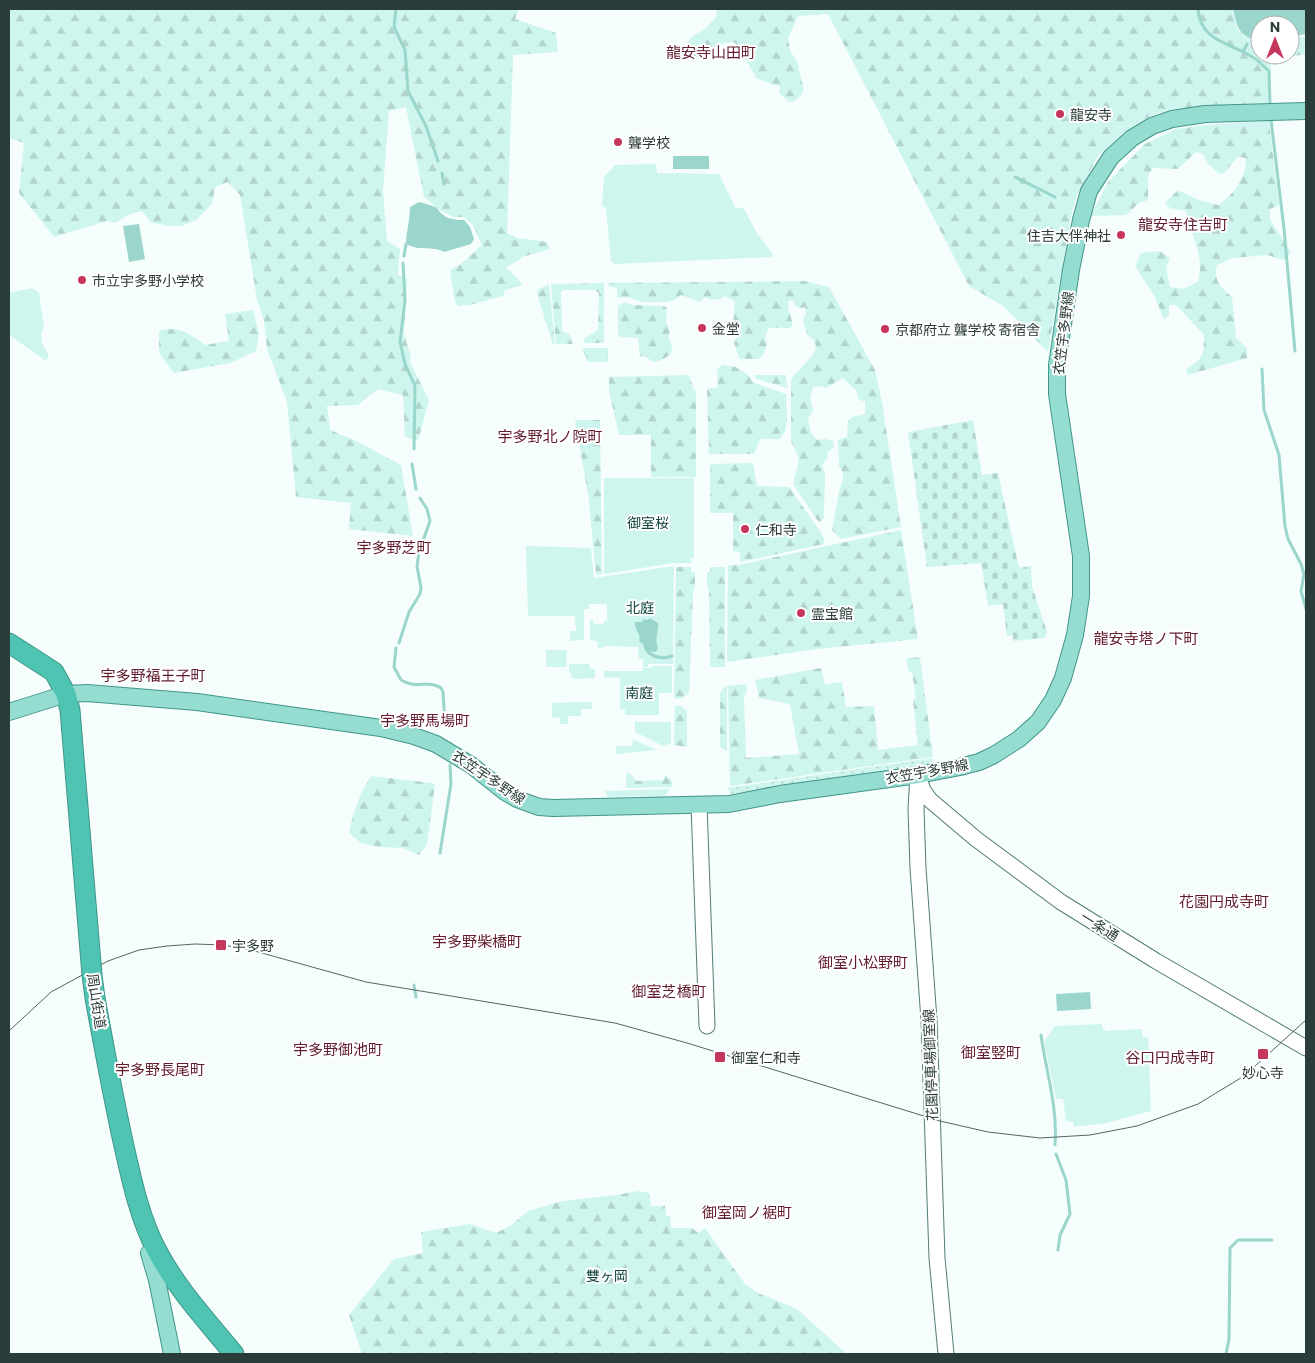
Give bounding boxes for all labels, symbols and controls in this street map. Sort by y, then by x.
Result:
north arrow [1250,15,1300,65]
text: N [1270,18,1280,35]
district label: 龍安寺山田町 [666,43,756,61]
place label: 龍安寺 [1070,106,1112,123]
marker: 龍安寺 [1054,108,1066,120]
place label: 聾学校 [628,134,670,151]
marker: 聾学校 [612,136,624,148]
district label: 龍安寺住吉町 [1138,215,1228,233]
place label: 住吉大伴神社 [1027,227,1111,244]
marker: 住吉大伴神社 [1115,229,1127,241]
place label: 市立宇多野小学校 [92,272,204,289]
marker: 市立宇多野小学校 [76,274,88,286]
street label: 衣笠宇多野線 [1049,290,1077,376]
place label: 金堂 [712,320,740,337]
place label: 京都府立 聾学校 寄宿舎 [895,321,1040,338]
marker: 金堂 [696,322,708,334]
marker: 京都府立 聾学校 寄宿舎 [879,323,891,335]
district label: 宇多野北ノ院町 [497,427,603,445]
park label: 御室桜 [627,514,669,531]
place label: 仁和寺 [755,521,797,538]
marker: 仁和寺 [739,523,751,535]
district label: 宇多野芝町 [356,538,432,556]
park label: 北庭 [626,599,654,616]
place label: 霊宝館 [811,605,853,622]
marker: 霊宝館 [795,607,807,619]
district label: 龍安寺塔ノ下町 [1093,629,1199,647]
district label: 宇多野福王子町 [100,666,206,684]
park label: 南庭 [625,684,653,701]
district label: 宇多野馬場町 [380,711,470,729]
street label: 衣笠宇多野線 [449,746,529,808]
street label: 衣笠宇多野線 [884,755,970,787]
district label: 花園円成寺町 [1179,892,1269,910]
street label: 一条通 [1078,908,1122,944]
district label: 宇多野柴橋町 [432,932,522,950]
place label: 宇多野 [232,937,274,954]
marker: 宇多野 [214,938,228,952]
district label: 御室小松野町 [818,953,908,971]
street label: 周山街道 [84,972,110,1030]
district label: 御室芝橋町 [631,982,707,1000]
street label: 花園停車場御室線 [920,1009,940,1121]
district label: 宇多野御池町 [293,1040,383,1058]
district label: 御室竪町 [961,1043,1021,1061]
marker: 妙心寺 [1256,1047,1270,1061]
district label: 谷口円成寺町 [1125,1048,1215,1066]
place label: 御室仁和寺 [731,1049,801,1066]
marker: 御室仁和寺 [713,1050,727,1064]
district label: 宇多野長尾町 [115,1060,205,1078]
place label: 妙心寺 [1242,1064,1284,1081]
district label: 御室岡ノ裾町 [702,1203,792,1221]
park label: 雙ヶ岡 [586,1267,628,1284]

